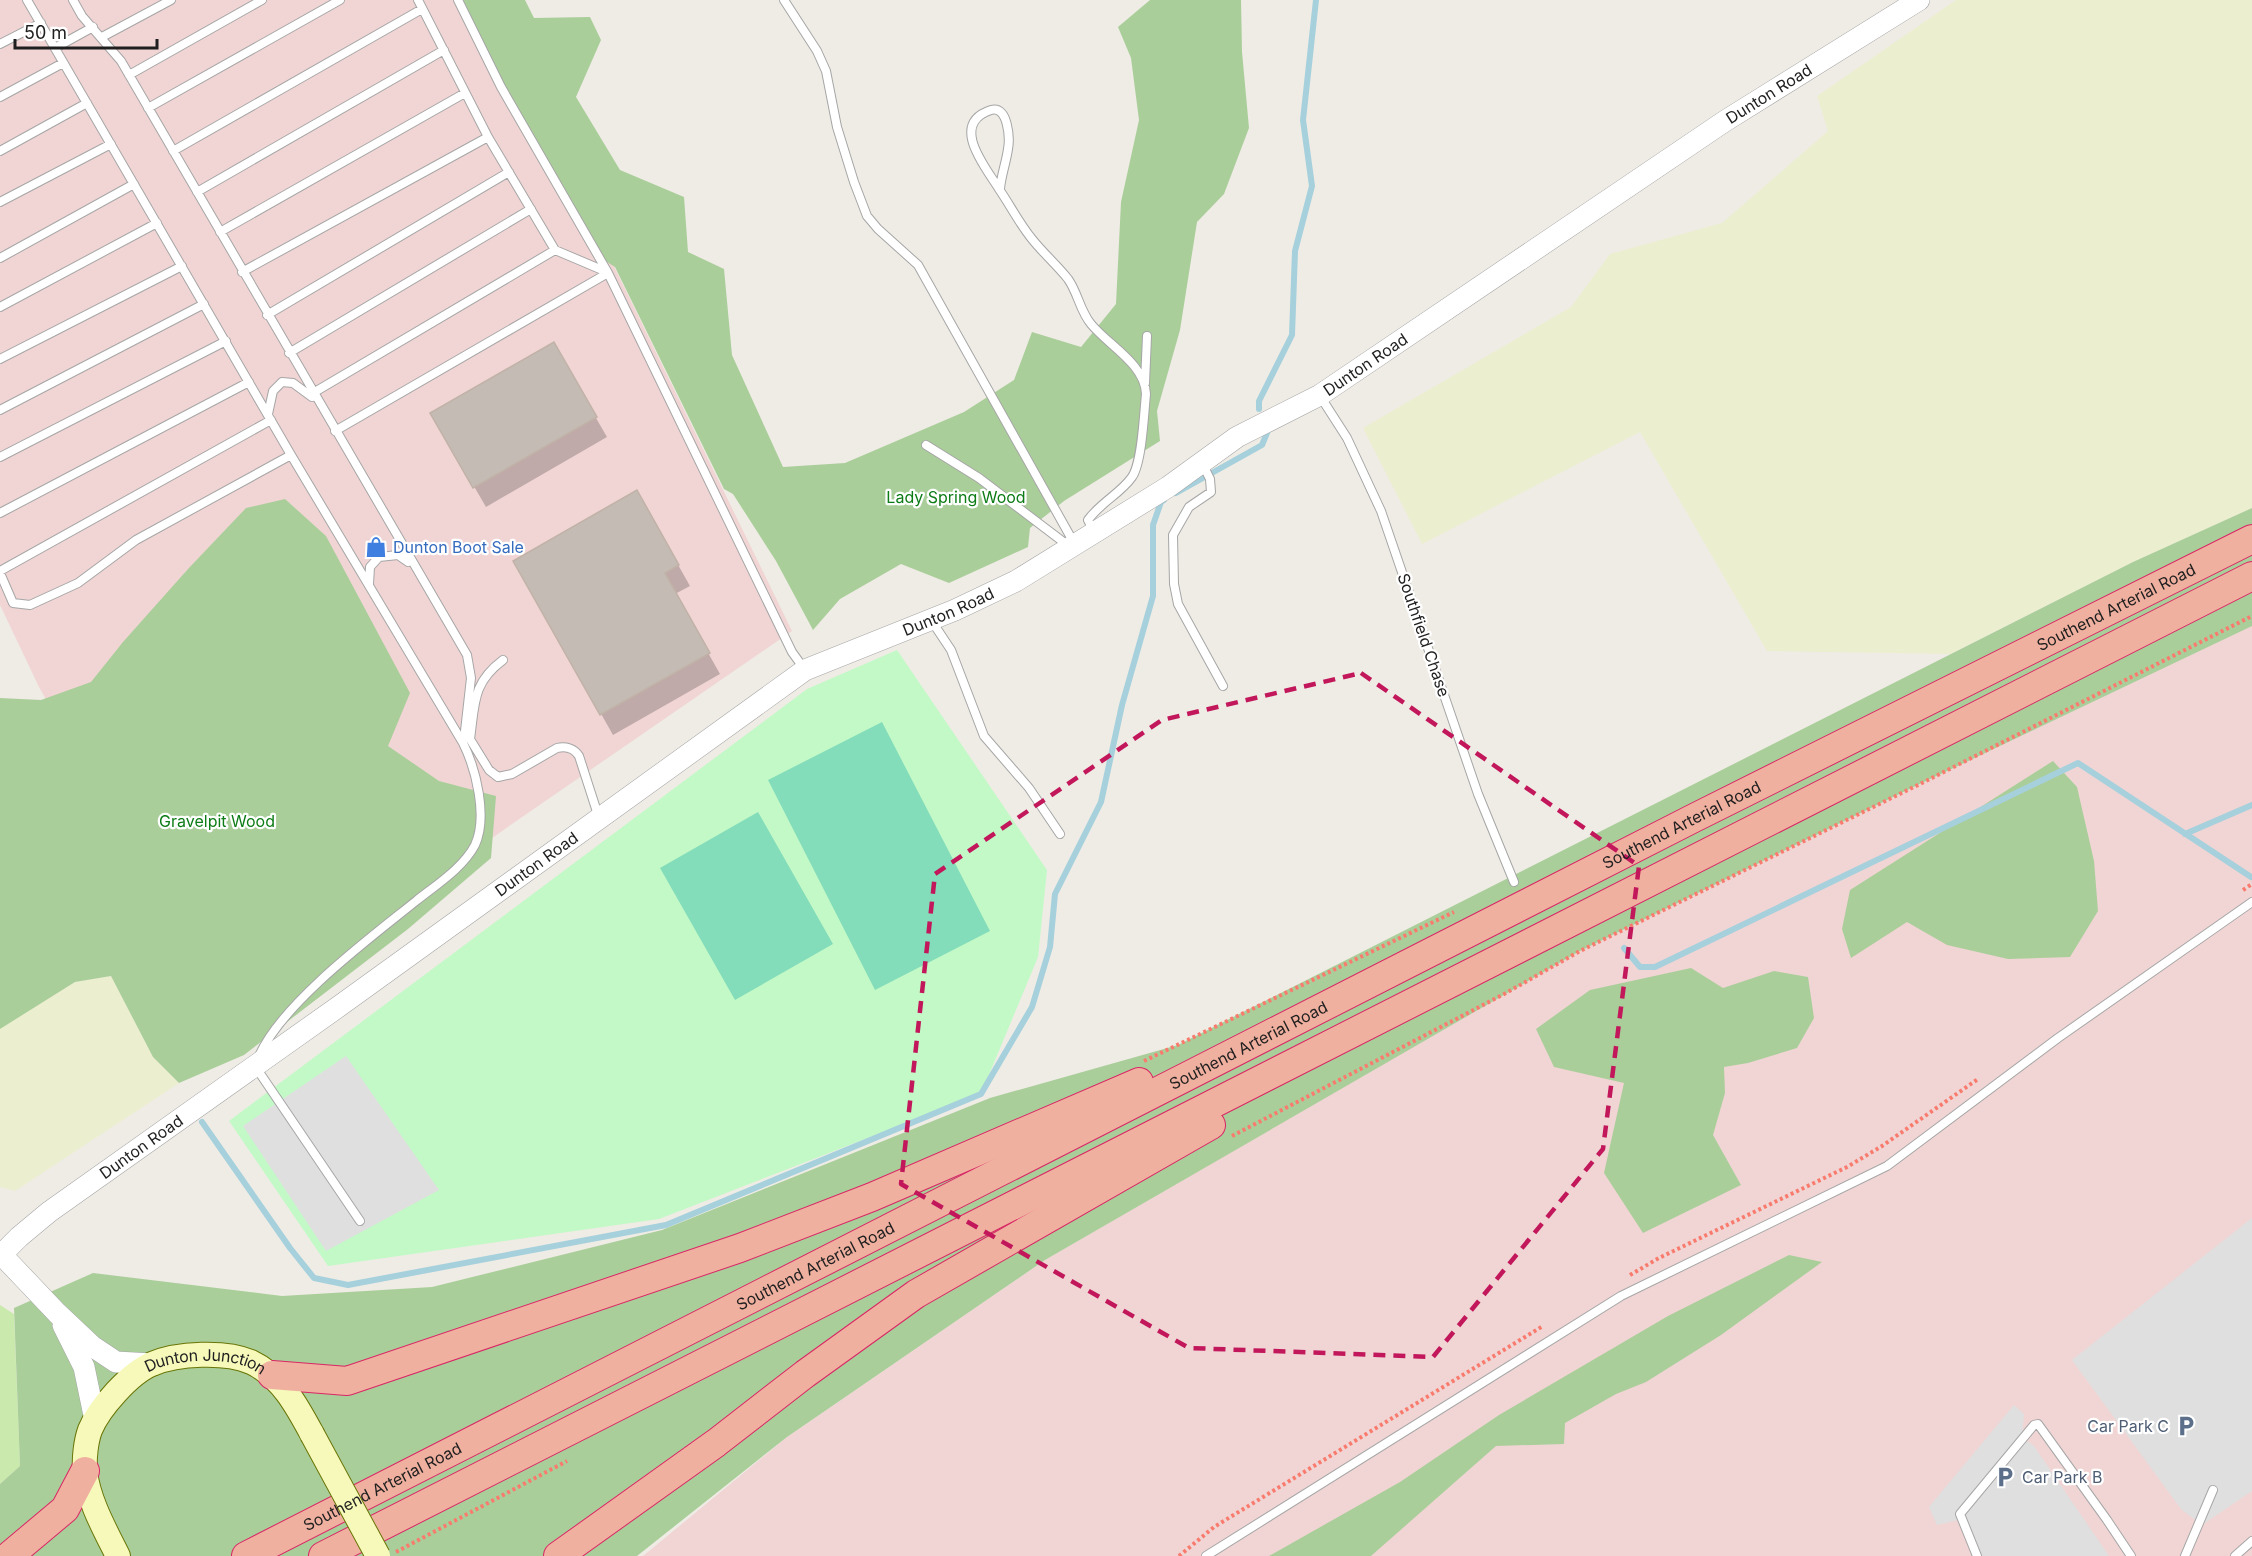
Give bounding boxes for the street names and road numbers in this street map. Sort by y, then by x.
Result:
street label: Dunton Road [1722,59,1816,128]
street label: Dunton Road [1319,329,1411,400]
street label: Southend Arterial Road [2033,559,2199,655]
street label: Southfield Chase [1394,571,1454,699]
street label: Dunton Road [900,583,997,640]
street label: Southend Arterial Road [1599,776,1764,873]
street label: Dunton Road [491,827,582,901]
street label: Southend Arterial Road [1166,997,1331,1094]
street label: Dunton Road [95,1110,187,1183]
street label: Southend Arterial Road [733,1217,898,1314]
street label: Dunton Junction [141,1345,270,1378]
street label: Southend Arterial Road [300,1438,465,1535]

